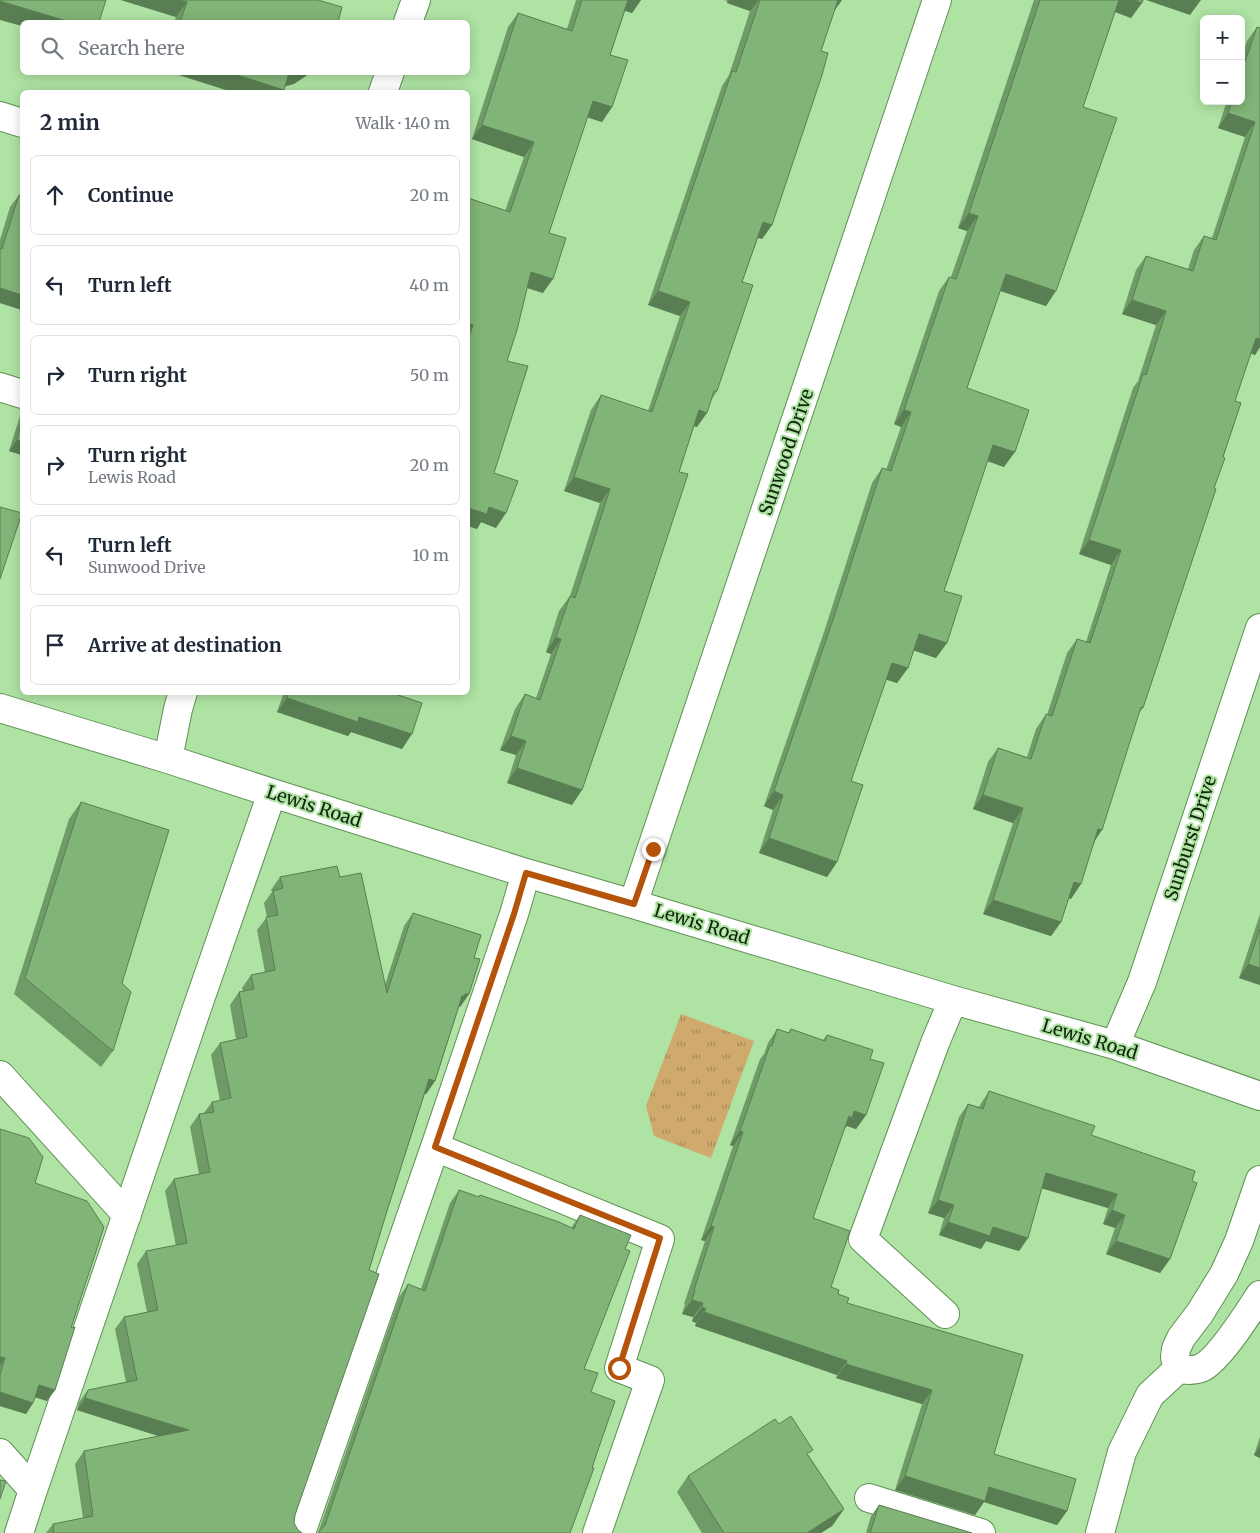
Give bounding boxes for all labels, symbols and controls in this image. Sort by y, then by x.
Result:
map controls [1200,15,1245,105]
button: + [1200,15,1245,60]
search box [20,20,470,75]
icon: search [38,34,66,62]
text: Search here [78,36,185,60]
button: − [1200,60,1245,105]
text: 2 min [40,109,100,136]
text: Walk · 140 m [356,113,450,133]
icon: ahead [41,181,69,209]
text: Continue [88,183,174,207]
text: 20 m [410,185,449,205]
icon: left [41,271,69,299]
text: Turn left [88,273,172,297]
text: 40 m [409,275,449,295]
icon: right [41,361,69,389]
text: Turn right [88,363,187,387]
text: 50 m [410,365,449,385]
street label: Sunwood Drive [754,386,818,518]
text: Turn right [88,443,187,467]
icon: right [41,451,69,479]
text: 20 m [410,455,449,475]
text: Lewis Road [88,467,176,487]
text: Turn left [88,533,172,557]
icon: left [41,541,69,569]
text: 10 m [412,545,449,565]
text: Sunwood Drive [88,557,206,577]
icon: arrive [41,631,69,659]
text: Arrive at destination [88,633,282,657]
street label: Sunburst Drive [1159,773,1221,903]
street label: Lewis Road [263,780,365,832]
route end [642,838,665,861]
street label: Lewis Road [651,899,753,950]
street label: Lewis Road [1039,1014,1141,1065]
route start [608,1357,631,1380]

